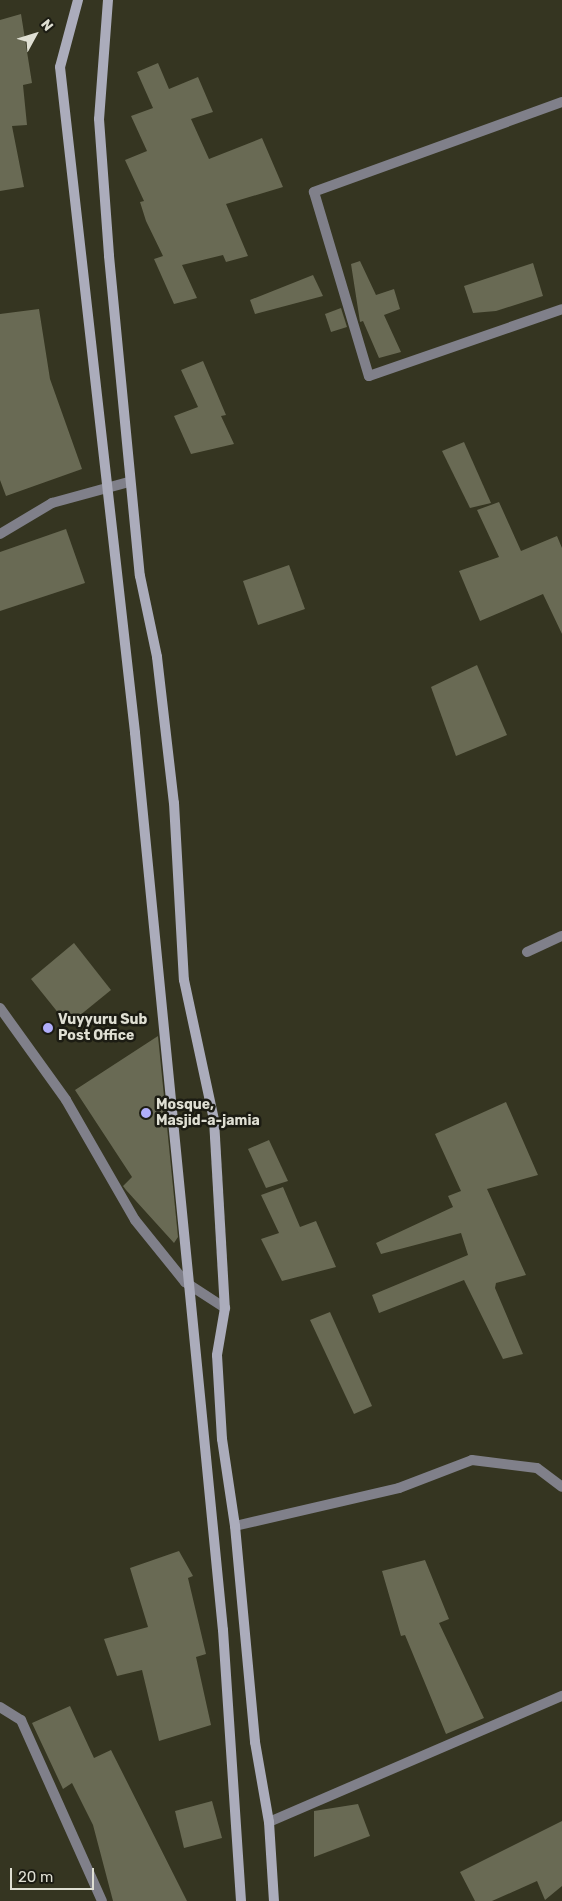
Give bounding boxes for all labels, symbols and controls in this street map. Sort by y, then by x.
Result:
north arrow [10,10,60,60]
text: N [37,16,57,35]
place label: Vuyyuru Sub Post Office [58,1012,147,1044]
marker: Vuyyuru Sub Post Office [42,1022,54,1034]
place label: Mosque, Masjid-a-jamia [156,1097,260,1130]
marker: Mosque, Masjid-a-jamia [140,1107,152,1119]
scale bar [12,1858,96,1890]
text: 20 m [18,1868,53,1886]

